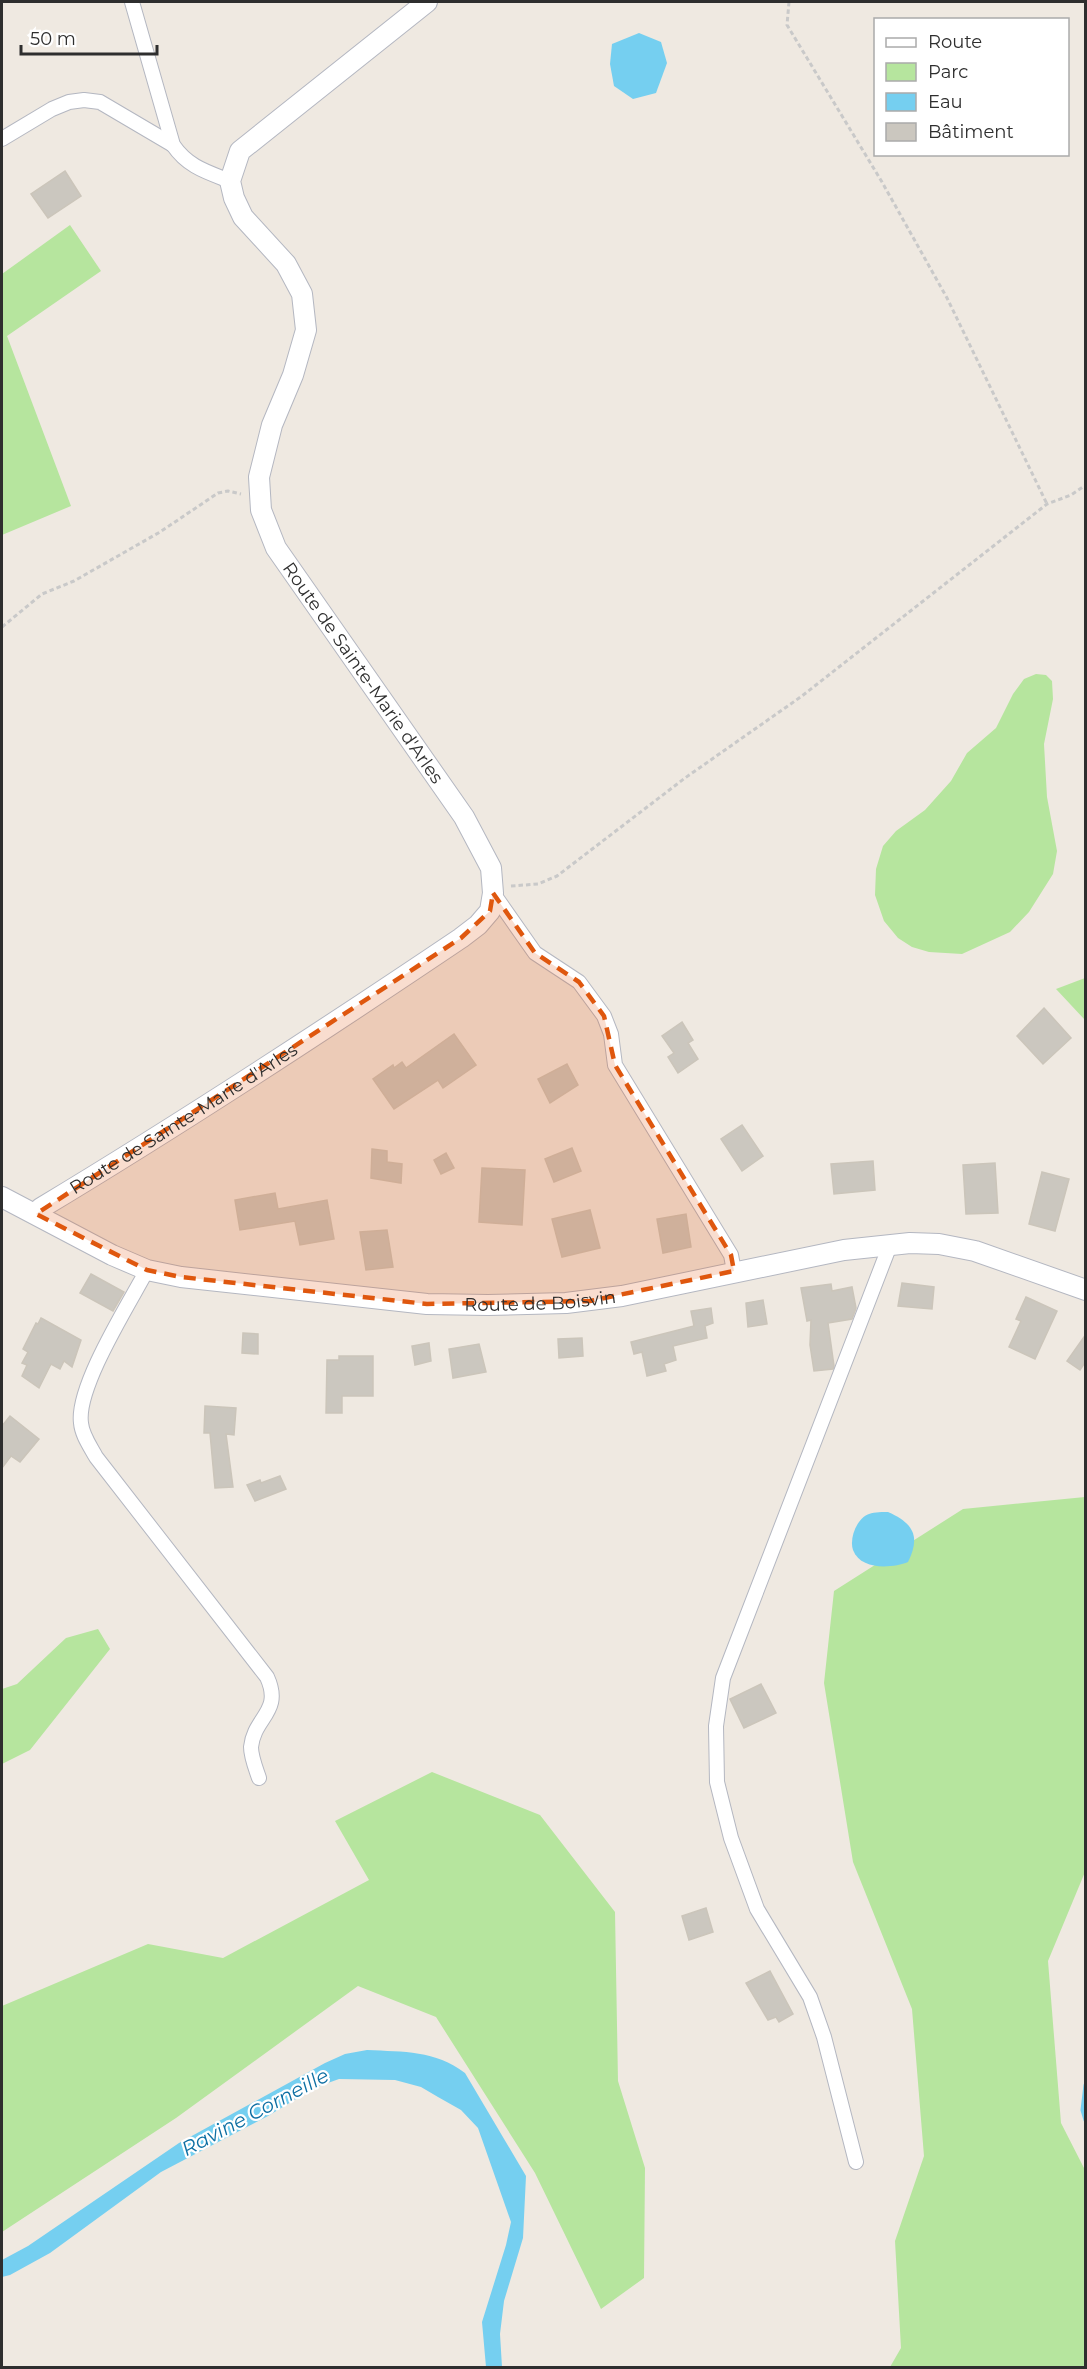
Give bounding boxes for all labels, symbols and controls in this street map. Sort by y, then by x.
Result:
scale bar [21,18,158,56]
legend [874,18,1069,156]
text: 50 m [30,28,76,50]
text: Route [928,31,982,53]
text: Parc [928,61,968,83]
text: Eau [928,91,963,113]
text: Bâtiment [928,121,1014,143]
street label: Route de Sainte-Marie d'Arles [278,558,448,788]
street label: Route de Sainte-Marie d'Arles [66,1038,302,1199]
street label: Route de Boisvin [464,1286,617,1316]
water label: Ravine Corneille [177,2063,333,2161]

